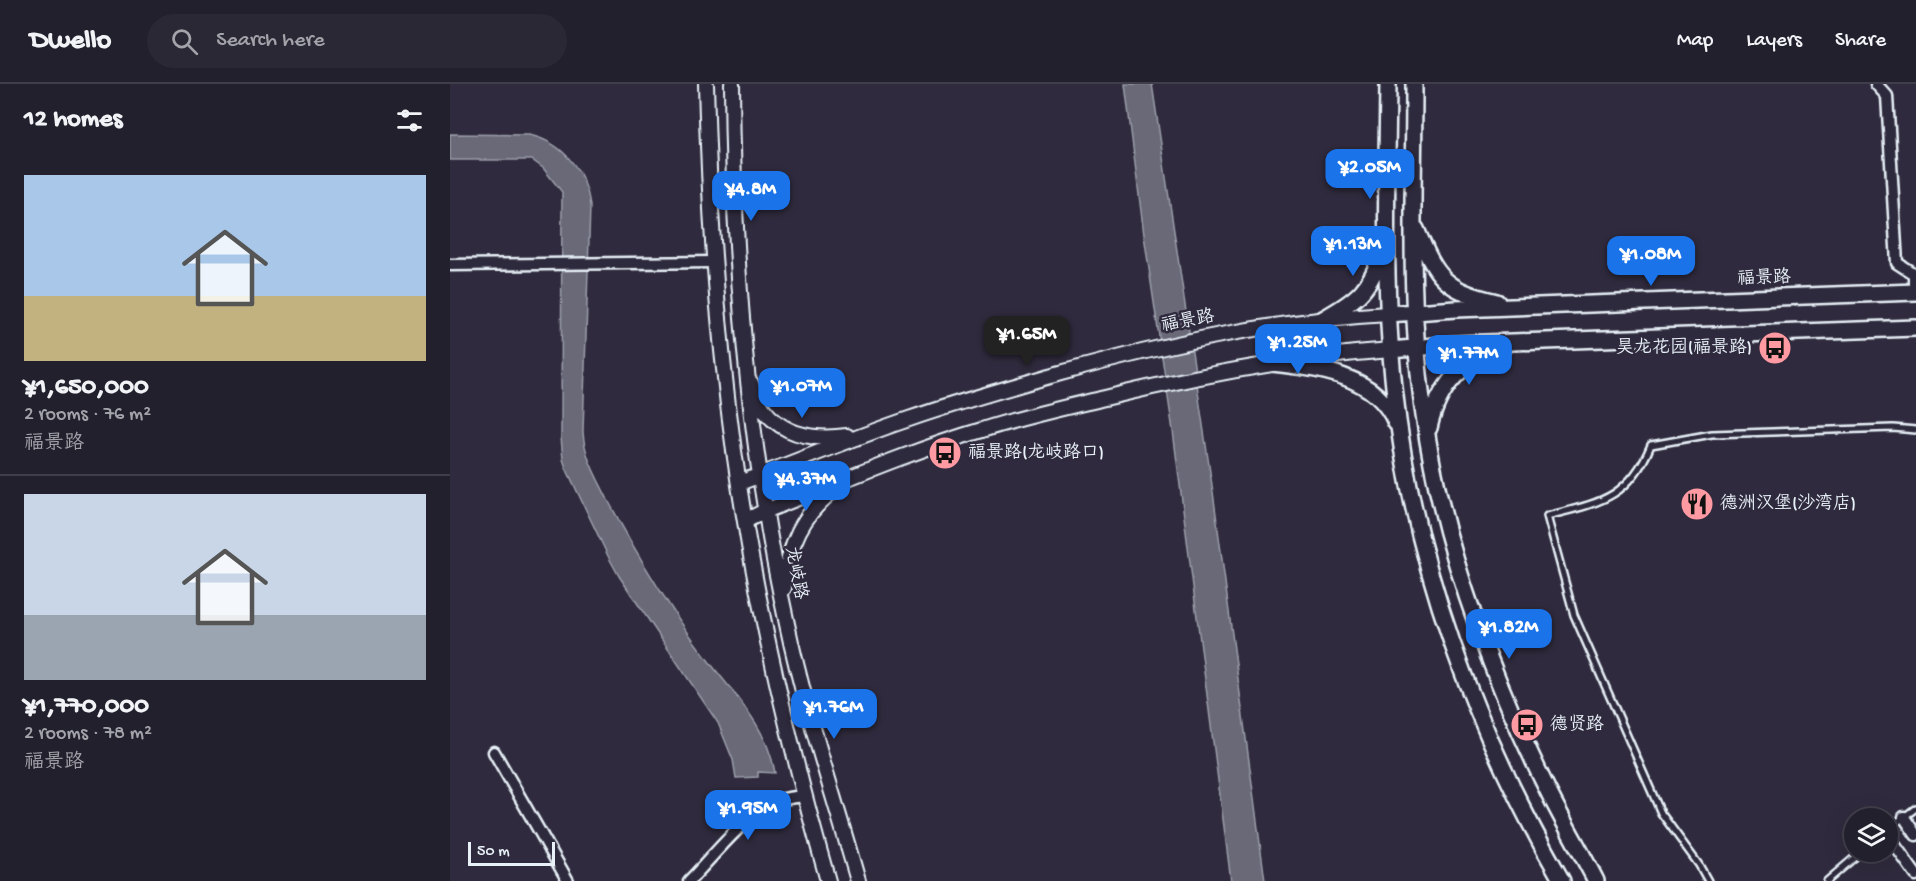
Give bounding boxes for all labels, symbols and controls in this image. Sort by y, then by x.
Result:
search box [147,14,567,68]
text: Dwello [30,25,111,58]
icon: search [168,25,201,58]
text: Search here [216,28,325,54]
text: Map [1677,29,1713,54]
text: Layers [1746,29,1802,54]
text: Share [1835,29,1886,54]
icon: filters [393,104,426,137]
text: 12 homes [24,105,122,136]
pin: ¥2.05M [1321,149,1419,200]
text: ¥2.05M [1339,157,1401,180]
pin: ¥4.8M [709,171,793,222]
text: ¥4.8M [726,179,776,202]
icon: home [171,214,279,322]
pin: ¥1.13M [1304,226,1402,277]
text: ¥1.13M [1325,234,1381,257]
pin: ¥1.08M [1602,236,1700,287]
text: ¥1.08M [1621,244,1681,267]
street label: 福景路 [1737,267,1791,290]
street label: 福景路 [1159,306,1217,337]
pin: ¥1.65M [978,316,1076,367]
text: ¥1.65M [998,324,1056,347]
pin: ¥1.25M [1249,324,1347,375]
bus stop icon: 昊龙花园(福景路) [1757,330,1793,366]
text: ¥1.25M [1269,332,1327,355]
pin: ¥1.77M [1420,335,1518,386]
place label: 昊龙花园(福景路) [1616,337,1752,359]
text: ¥1.77M [1440,343,1498,366]
pin: ¥1.07M [753,368,851,419]
text: ¥1,650,000 [24,373,149,404]
text: ¥1.07M [772,376,832,399]
text: 2 rooms · 76 m² [24,404,151,427]
text: 福景路 [24,433,84,456]
bus stop icon: 福景路(龙岐路口) [927,435,963,471]
place label: 福景路(龙岐路口) [968,442,1104,464]
pin: ¥4.37M [757,461,855,512]
text: ¥4.37M [776,469,836,492]
restaurant icon: 德洲汉堡(沙湾店) [1679,486,1715,522]
place label: 德洲汉堡(沙湾店) [1720,493,1856,515]
icon: home [171,533,279,641]
street label: 龙岐路 [780,544,811,602]
pin: ¥1.82M [1460,609,1558,660]
text: ¥1.82M [1480,617,1538,640]
pin: ¥1.76M [785,689,883,740]
text: ¥1,770,000 [24,692,149,723]
text: ¥1.76M [805,697,863,720]
bus stop icon: 德贤路 [1509,707,1545,743]
place label: 德贤路 [1550,714,1604,736]
text: 2 rooms · 78 m² [24,723,152,746]
text: 福景路 [24,752,84,775]
pin: ¥1.95M [699,790,797,841]
text: ¥1.95M [719,798,777,821]
map controls [1844,808,1898,862]
button: layers [1844,808,1898,862]
scale bar [468,839,555,866]
text: 50 m [477,843,510,862]

